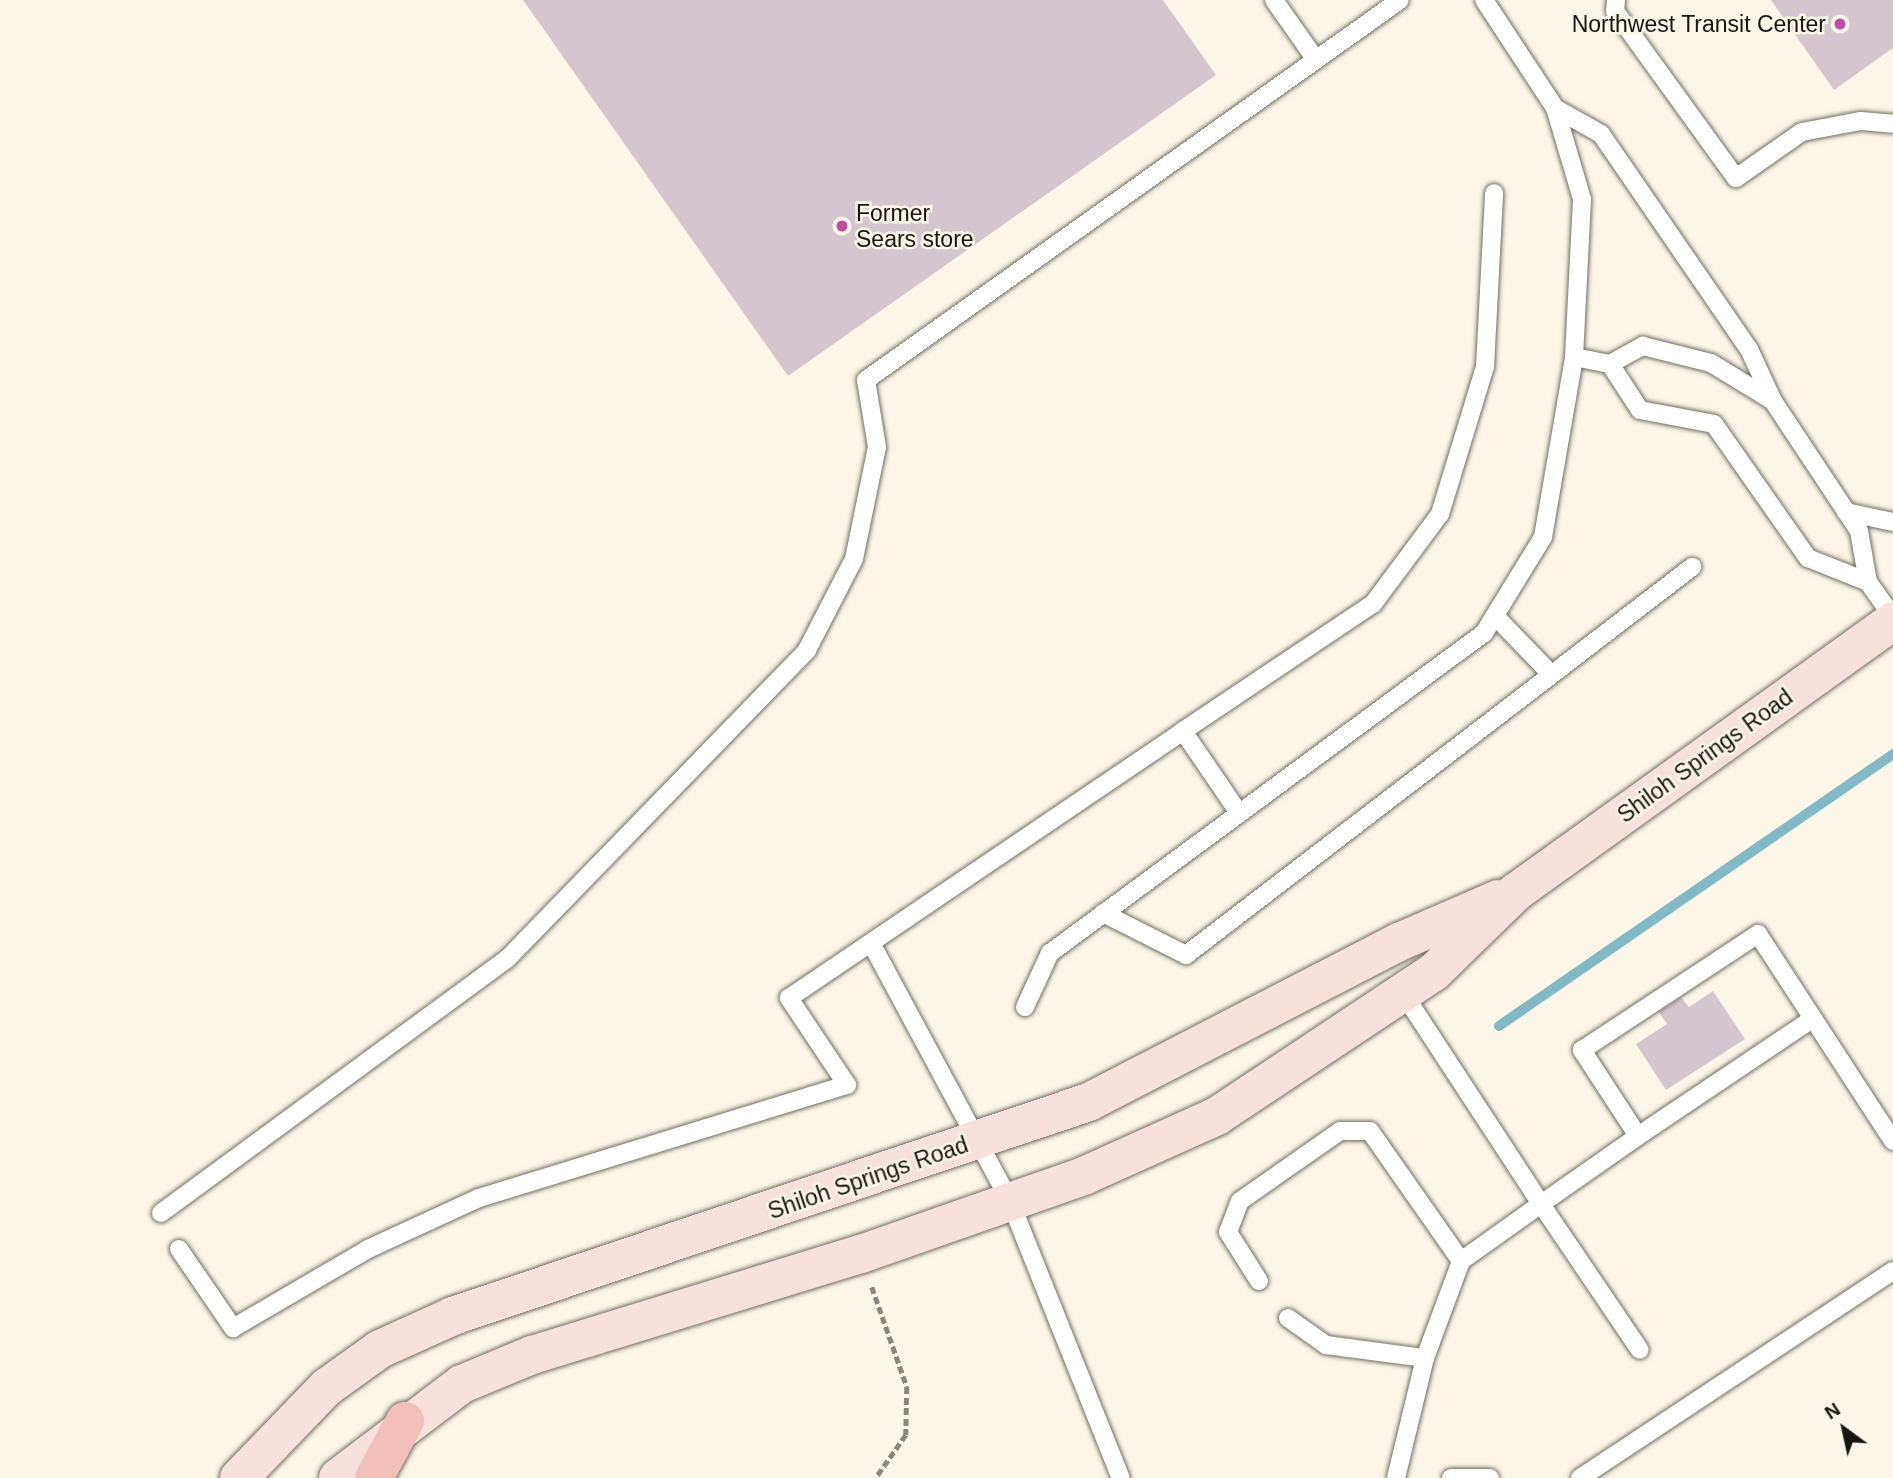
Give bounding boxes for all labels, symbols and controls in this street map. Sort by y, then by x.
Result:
place label: Northwest Transit Center [1571,10,1826,38]
marker: Northwest Transit Center [1832,16,1848,32]
place label: Former Sears store [856,199,974,253]
marker: Former Sears store [834,218,850,234]
street label: Shiloh Springs Road [1612,683,1798,829]
street label: Shiloh Springs Road [764,1131,972,1225]
north arrow [1809,1394,1879,1464]
text: N [1821,1398,1844,1424]

